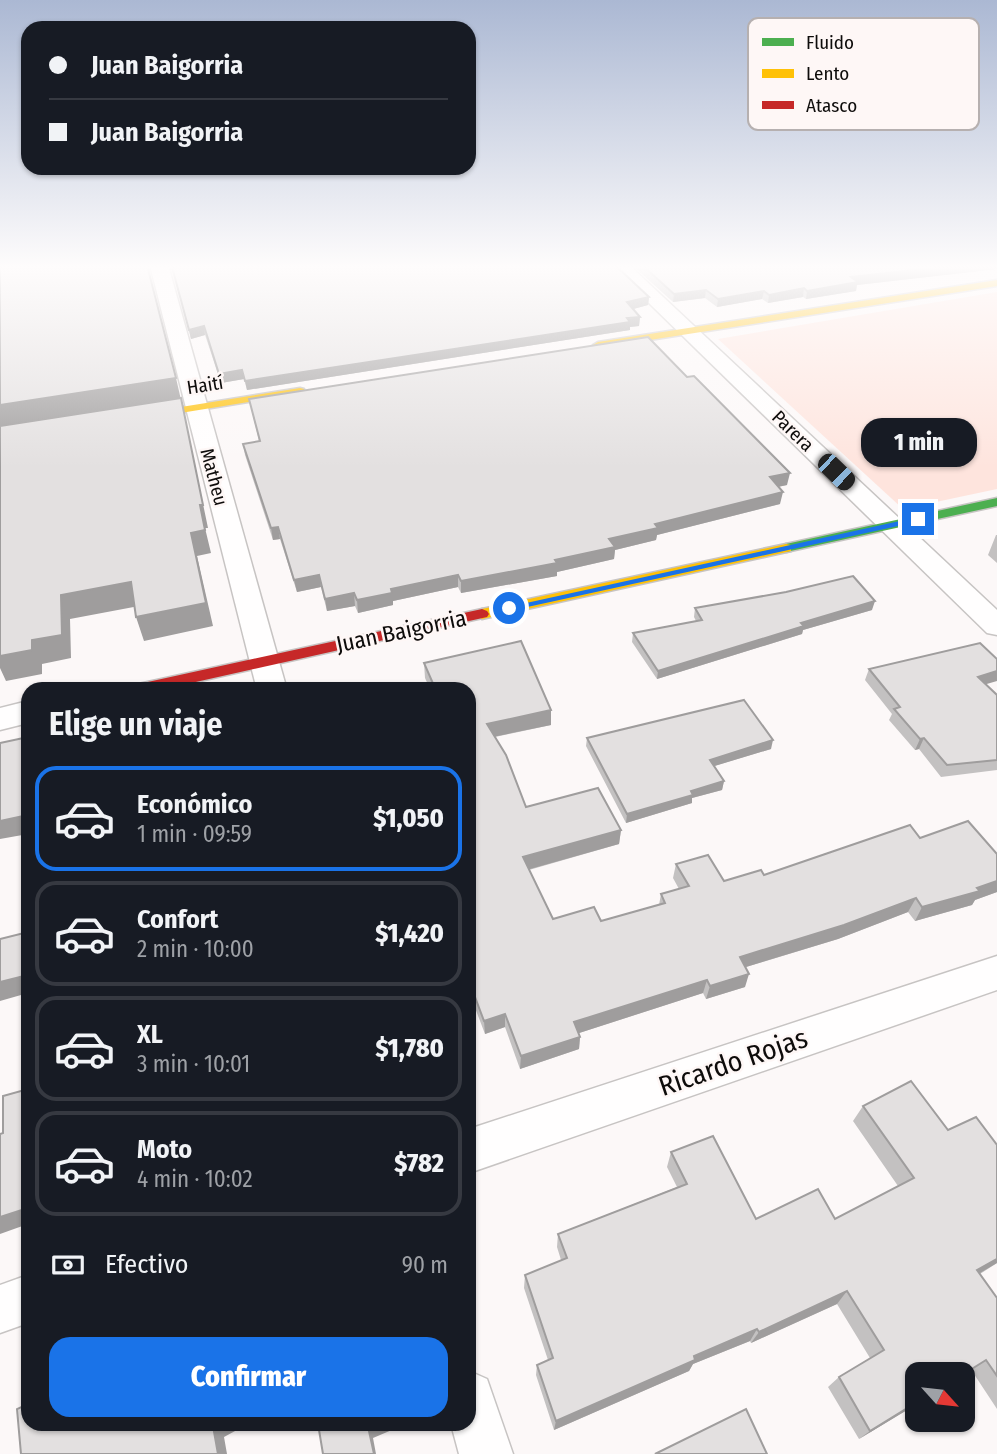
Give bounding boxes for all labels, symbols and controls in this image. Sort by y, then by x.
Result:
legend [748,18,979,130]
text: Fluido [806,31,854,54]
text: Juan Baigorria [91,50,243,81]
text: Lento [806,62,849,85]
text: Atasco [806,94,857,117]
text: Juan Baigorria [91,117,243,148]
street label: Haití [185,371,225,399]
street label: Parera [767,406,819,456]
callout: 1 min [860,418,976,466]
text: 1 min [894,428,944,456]
street label: Matheu [195,446,233,508]
car [814,450,859,494]
route end [902,503,934,535]
route start [493,592,525,624]
street label: Juan Baigorria [333,604,469,658]
text: Elige un viaje [49,705,222,743]
icon: car [53,787,116,850]
text: Económico [137,789,252,820]
text: $1,050 [373,803,444,834]
text: 1 min · 09:59 [137,820,252,848]
icon: car [53,902,116,965]
text: Confort [137,904,218,935]
text: $1,420 [375,918,444,949]
text: 2 min · 10:00 [137,935,254,963]
icon: car [53,1017,116,1080]
text: XL [137,1019,163,1050]
street label: Ricardo Rojas [654,1021,812,1103]
text: $1,780 [375,1033,444,1064]
text: 3 min · 10:01 [137,1050,250,1078]
icon: car [53,1132,116,1195]
text: Moto [137,1134,192,1165]
text: $782 [394,1148,444,1179]
text: 4 min · 10:02 [137,1165,253,1193]
icon: cash [49,1246,87,1284]
text: Efectivo [105,1249,189,1280]
text: 90 m [402,1251,448,1279]
button: Confirmar [49,1337,448,1417]
north arrow [905,1362,975,1432]
map controls [905,1362,975,1432]

